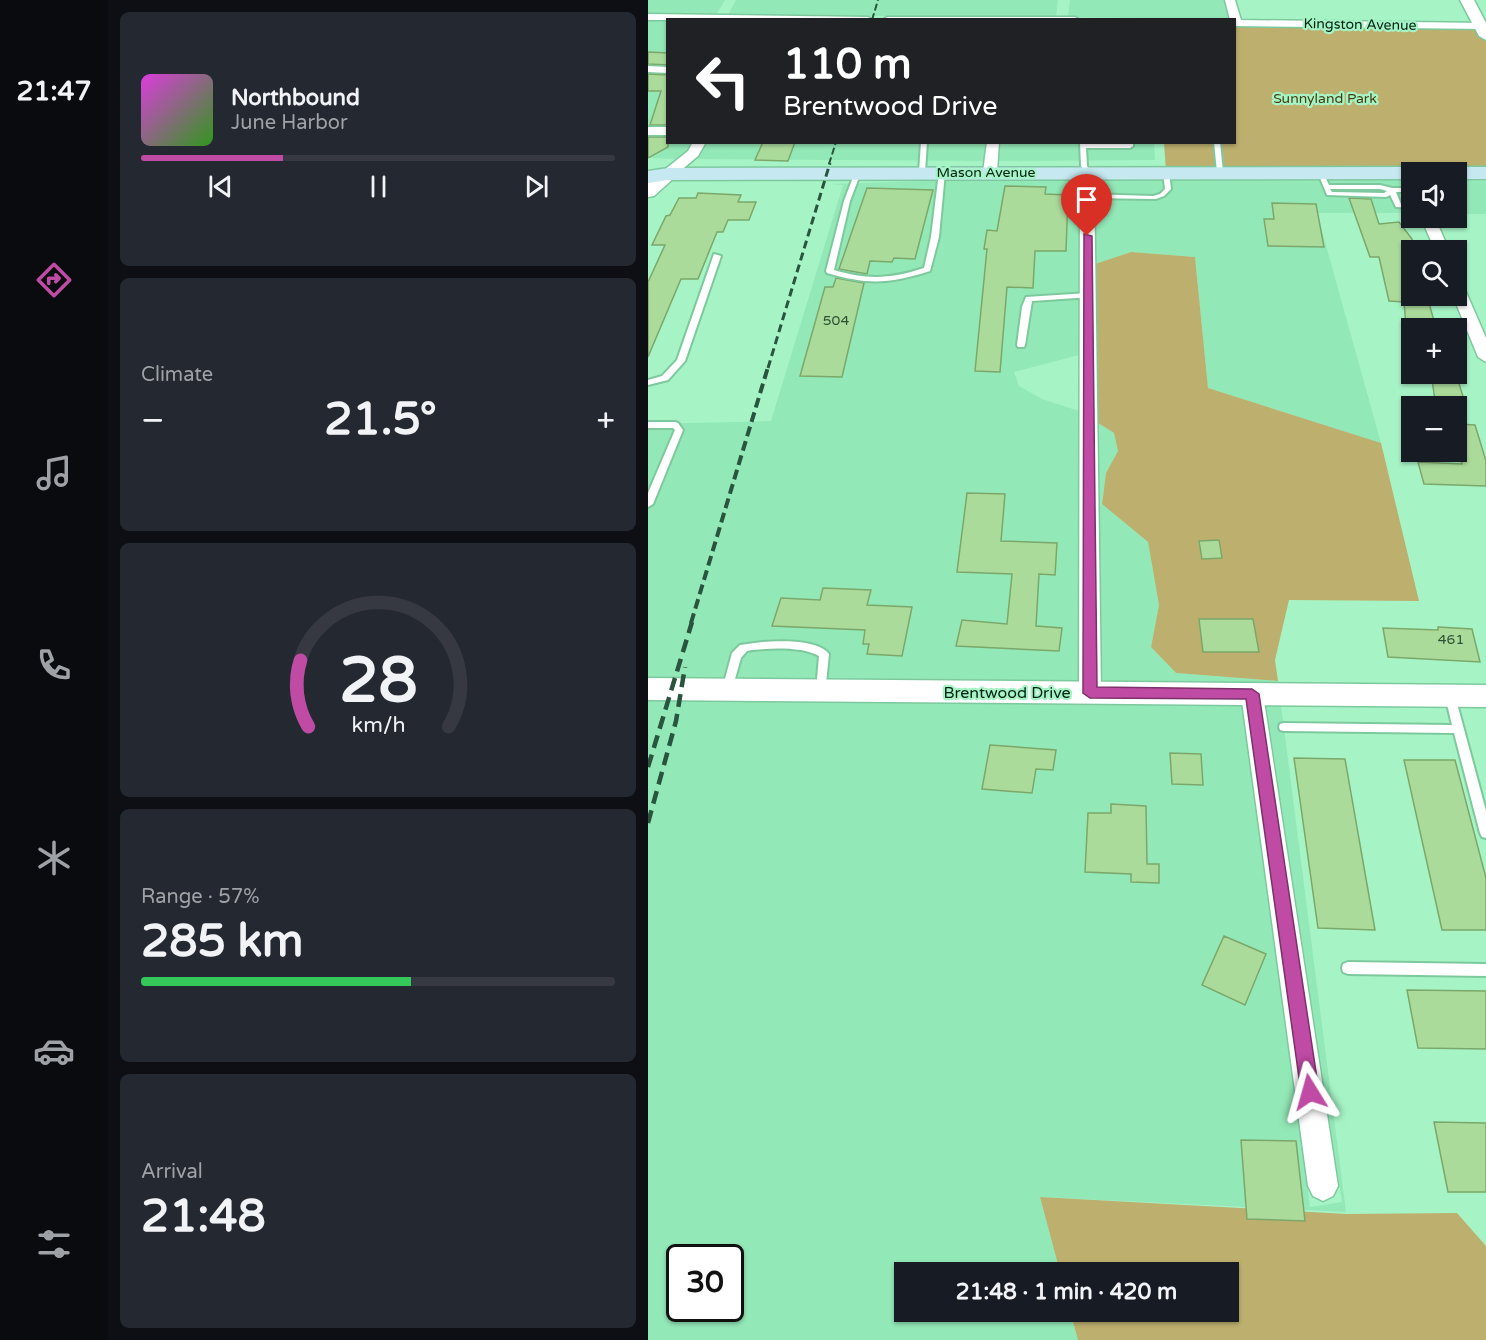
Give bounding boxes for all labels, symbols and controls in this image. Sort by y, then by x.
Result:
street label: Kingston Avenue [1303,15,1417,34]
text: 110 m [783,39,912,90]
icon: left [684,42,762,120]
text: 21:47 [17,75,91,108]
text: Northbound [231,85,360,111]
text: Brentwood Drive [783,90,998,123]
park label: Sunnyland Park [1273,90,1377,107]
text: June Harbor [231,111,348,135]
map controls [1401,162,1467,462]
button: sound [1401,162,1467,228]
street label: Mason Avenue [937,164,1036,181]
icon: previous [204,170,237,203]
icon: pause [362,170,395,203]
icon: next [520,170,553,203]
pin [1061,174,1112,236]
icon: arrive [1070,183,1103,216]
button: search [1401,240,1467,306]
icon: directions [33,259,75,301]
house number: 504 [823,312,849,329]
button: + [1401,318,1467,384]
text: Climate [141,363,213,387]
text: 21.5° [324,393,437,447]
button: − [1401,396,1467,462]
text: − [141,401,165,440]
text: + [596,401,615,440]
icon: music [33,452,75,494]
house number: 461 [1438,631,1464,648]
icon: phone [33,644,75,686]
text: 28 [339,644,417,719]
street label: Brentwood Drive [943,683,1071,703]
text: km/h [351,712,405,738]
icon: climate [33,837,75,879]
text: Range · 57% [141,885,260,909]
text: 285 km [141,915,303,969]
icon: car [33,1030,75,1072]
position arrow [1278,1060,1342,1124]
text: Arrival [141,1160,203,1184]
text: 21:48 [141,1190,266,1244]
icon: filters [33,1223,75,1265]
speed limit sign: 30 [666,1244,744,1322]
text: 21:48 · 1 min · 420 m [956,1279,1177,1305]

